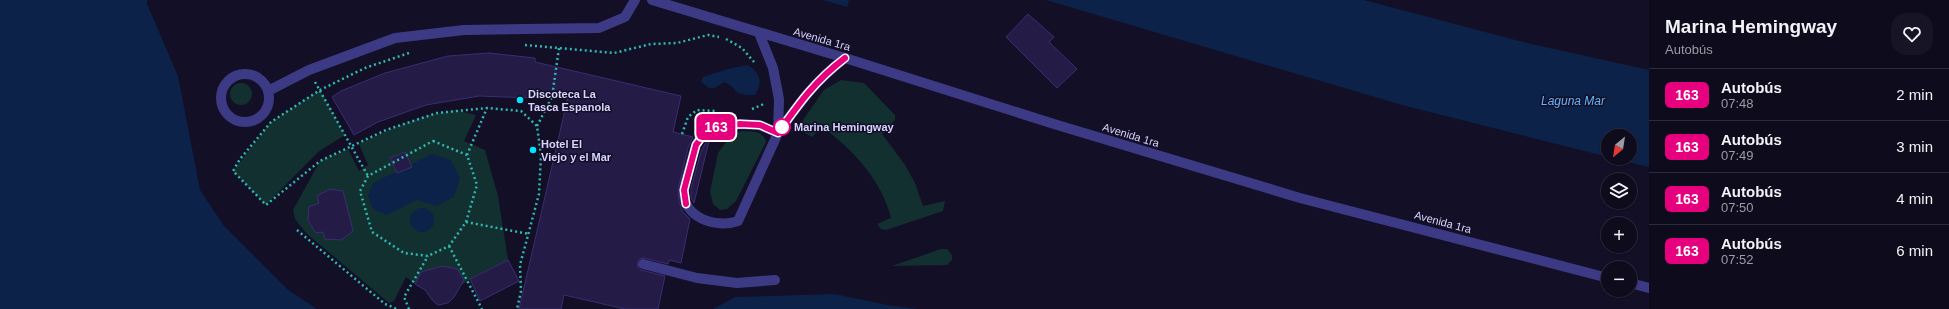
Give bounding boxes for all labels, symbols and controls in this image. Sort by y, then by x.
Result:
button: heart [1891,13,1933,55]
text: Marina Hemingway [1665,16,1837,37]
street label: Avenida 1ra [792,25,853,53]
text: Autobús [1665,42,1713,57]
text: Autobús [1721,79,1782,96]
text: 2 min [1896,86,1933,103]
text: 163 [1675,87,1699,103]
place label: Discoteca La Tasca Espanola [528,88,611,113]
water label: Laguna Mar [1541,94,1606,108]
marker: Discoteca La Tasca Espanola [515,95,525,105]
text: 07:48 [1721,96,1754,111]
line badge: 163 [693,114,739,140]
marker: Marina Hemingway [773,118,791,136]
text: 163 [704,119,728,135]
place label: Marina Hemingway [794,121,895,133]
street label: Avenida 1ra [1101,121,1162,150]
north arrow [1601,129,1637,165]
map controls [1601,129,1637,297]
text: Autobús [1721,131,1782,148]
place label: Hotel El Viejo y el Mar [541,138,612,163]
text: 3 min [1896,138,1933,155]
text: 163 [1675,139,1699,155]
marker: Hotel El Viejo y el Mar [528,145,538,155]
text: 07:49 [1721,148,1754,163]
button: layers [1601,173,1637,209]
text: Autobús [1721,183,1782,200]
text: 4 min [1896,190,1933,207]
text: 163 [1675,191,1699,207]
text: 07:50 [1721,200,1754,215]
street label: Avenida 1ra [1413,209,1474,236]
button: + [1601,217,1637,253]
text: Autobús [1721,235,1782,252]
text: 6 min [1896,242,1933,259]
text: 163 [1675,243,1699,259]
text: 07:52 [1721,252,1754,267]
button: − [1601,261,1637,297]

